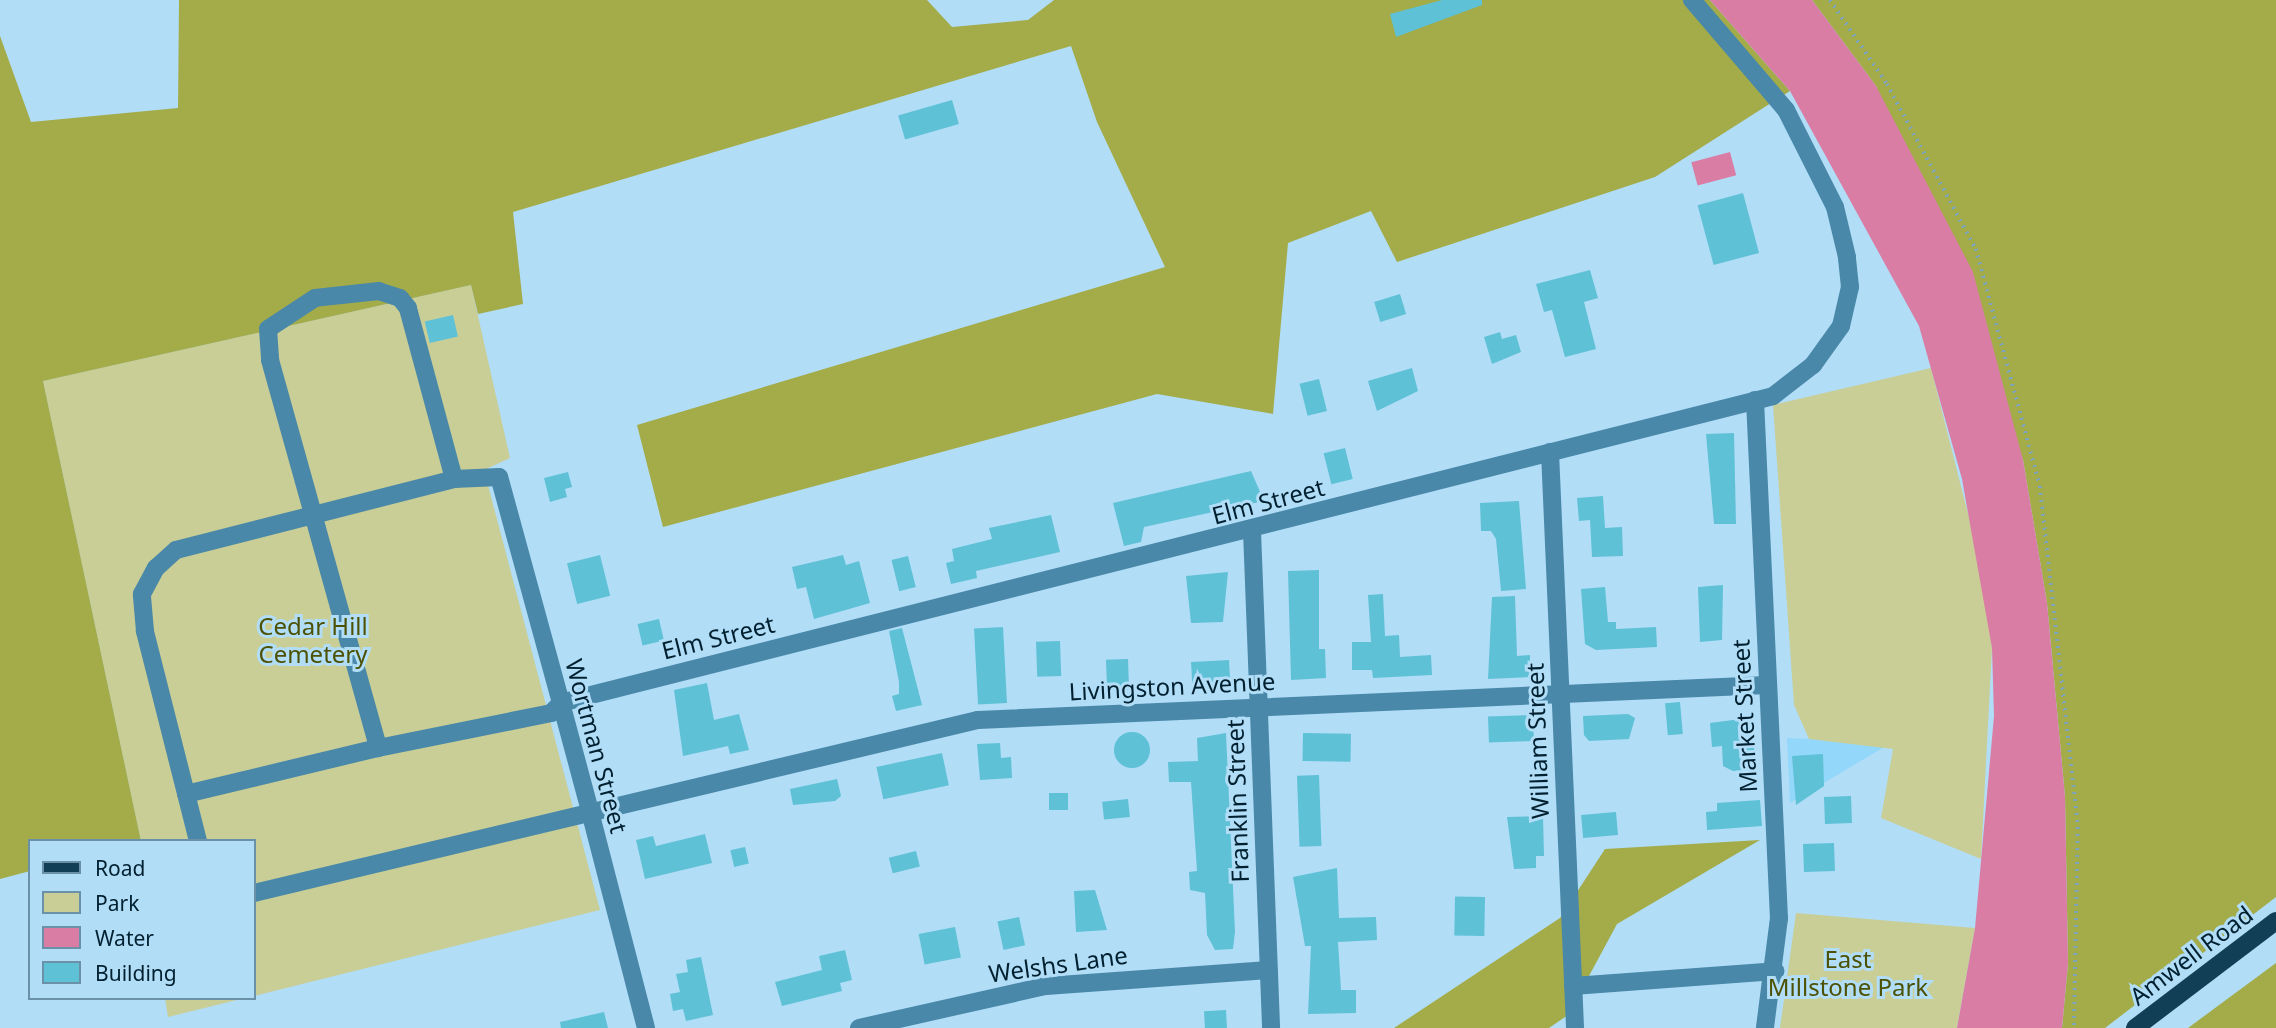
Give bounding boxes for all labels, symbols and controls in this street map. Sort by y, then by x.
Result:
street label: Elm Street [1209,472,1327,530]
street label: Elm Street [659,609,777,665]
park label: Cedar Hill Cemetery [258,612,368,668]
street label: Market Street [1726,639,1762,793]
street label: Wortman Street [560,656,634,836]
street label: William Street [1520,662,1554,820]
street label: Livingston Avenue [1068,666,1276,706]
street label: Franklin Street [1220,719,1254,883]
legend [28,839,256,1000]
text: Road [95,854,145,882]
text: Park [95,889,139,917]
street label: Amwell Road [2124,899,2258,1011]
text: Water [95,924,154,952]
street label: Welshs Lane [987,940,1129,988]
park label: East Millstone Park [1768,945,1928,1001]
text: Building [95,959,177,987]

